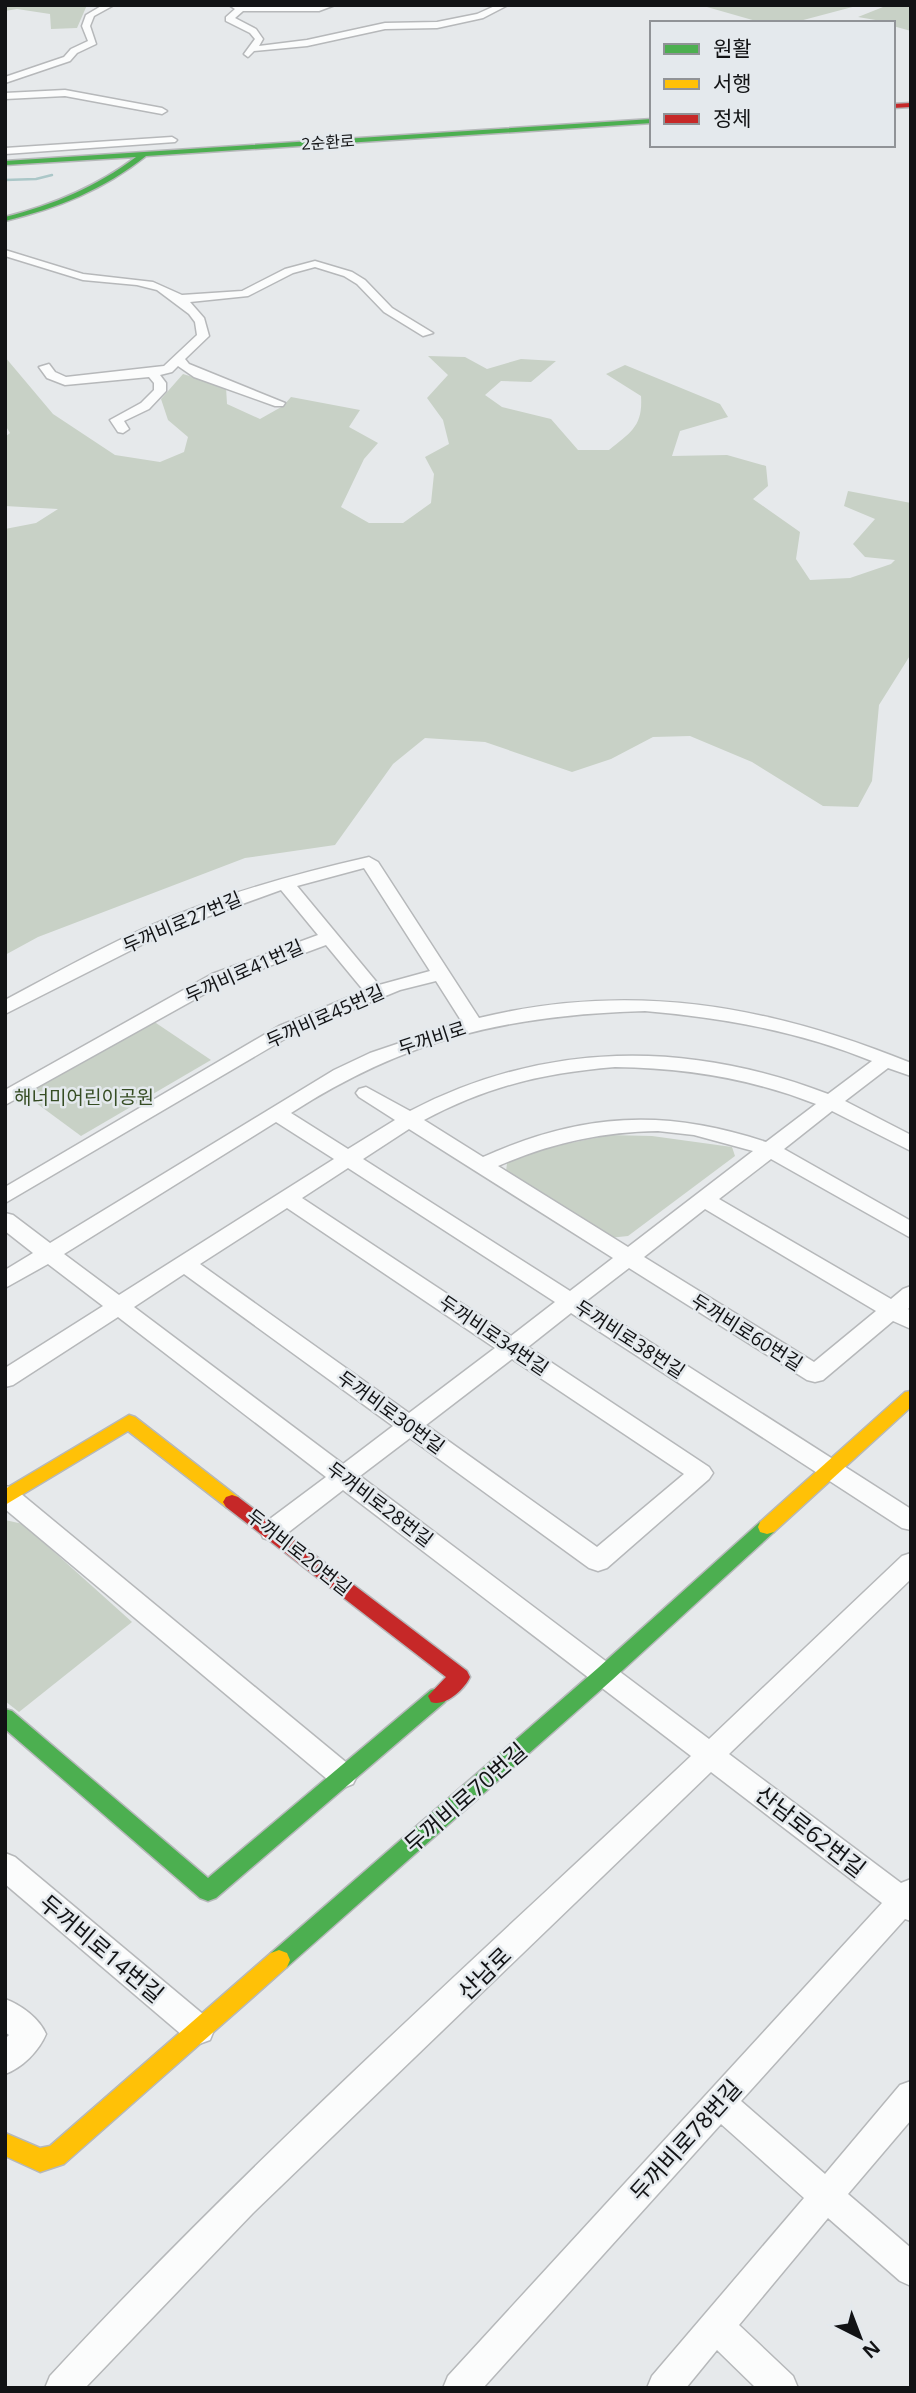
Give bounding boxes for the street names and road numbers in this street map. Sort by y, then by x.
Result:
street label: 2순환로 [301,129,356,155]
street label: 두꺼비로27번길 [119,885,245,959]
street label: 두꺼비로41번길 [181,933,307,1009]
street label: 두꺼비로45번길 [262,978,388,1054]
street label: 두꺼비로 [395,1015,469,1061]
street label: 두꺼비로60번길 [686,1287,808,1377]
street label: 두꺼비로34번길 [434,1289,554,1381]
street label: 두꺼비로38번길 [570,1294,690,1384]
street label: 두꺼비로30번길 [332,1364,450,1460]
street label: 두꺼비로28번길 [322,1456,438,1552]
street label: 두꺼비로20번길 [241,1503,357,1601]
street label: 두꺼비로70번길 [397,1735,533,1859]
street label: 산남로62번길 [749,1778,873,1884]
street label: 두꺼비로14번길 [33,1886,171,2010]
street label: 산남로 [450,1939,518,2007]
street label: 두꺼비로78번길 [622,2072,748,2208]

